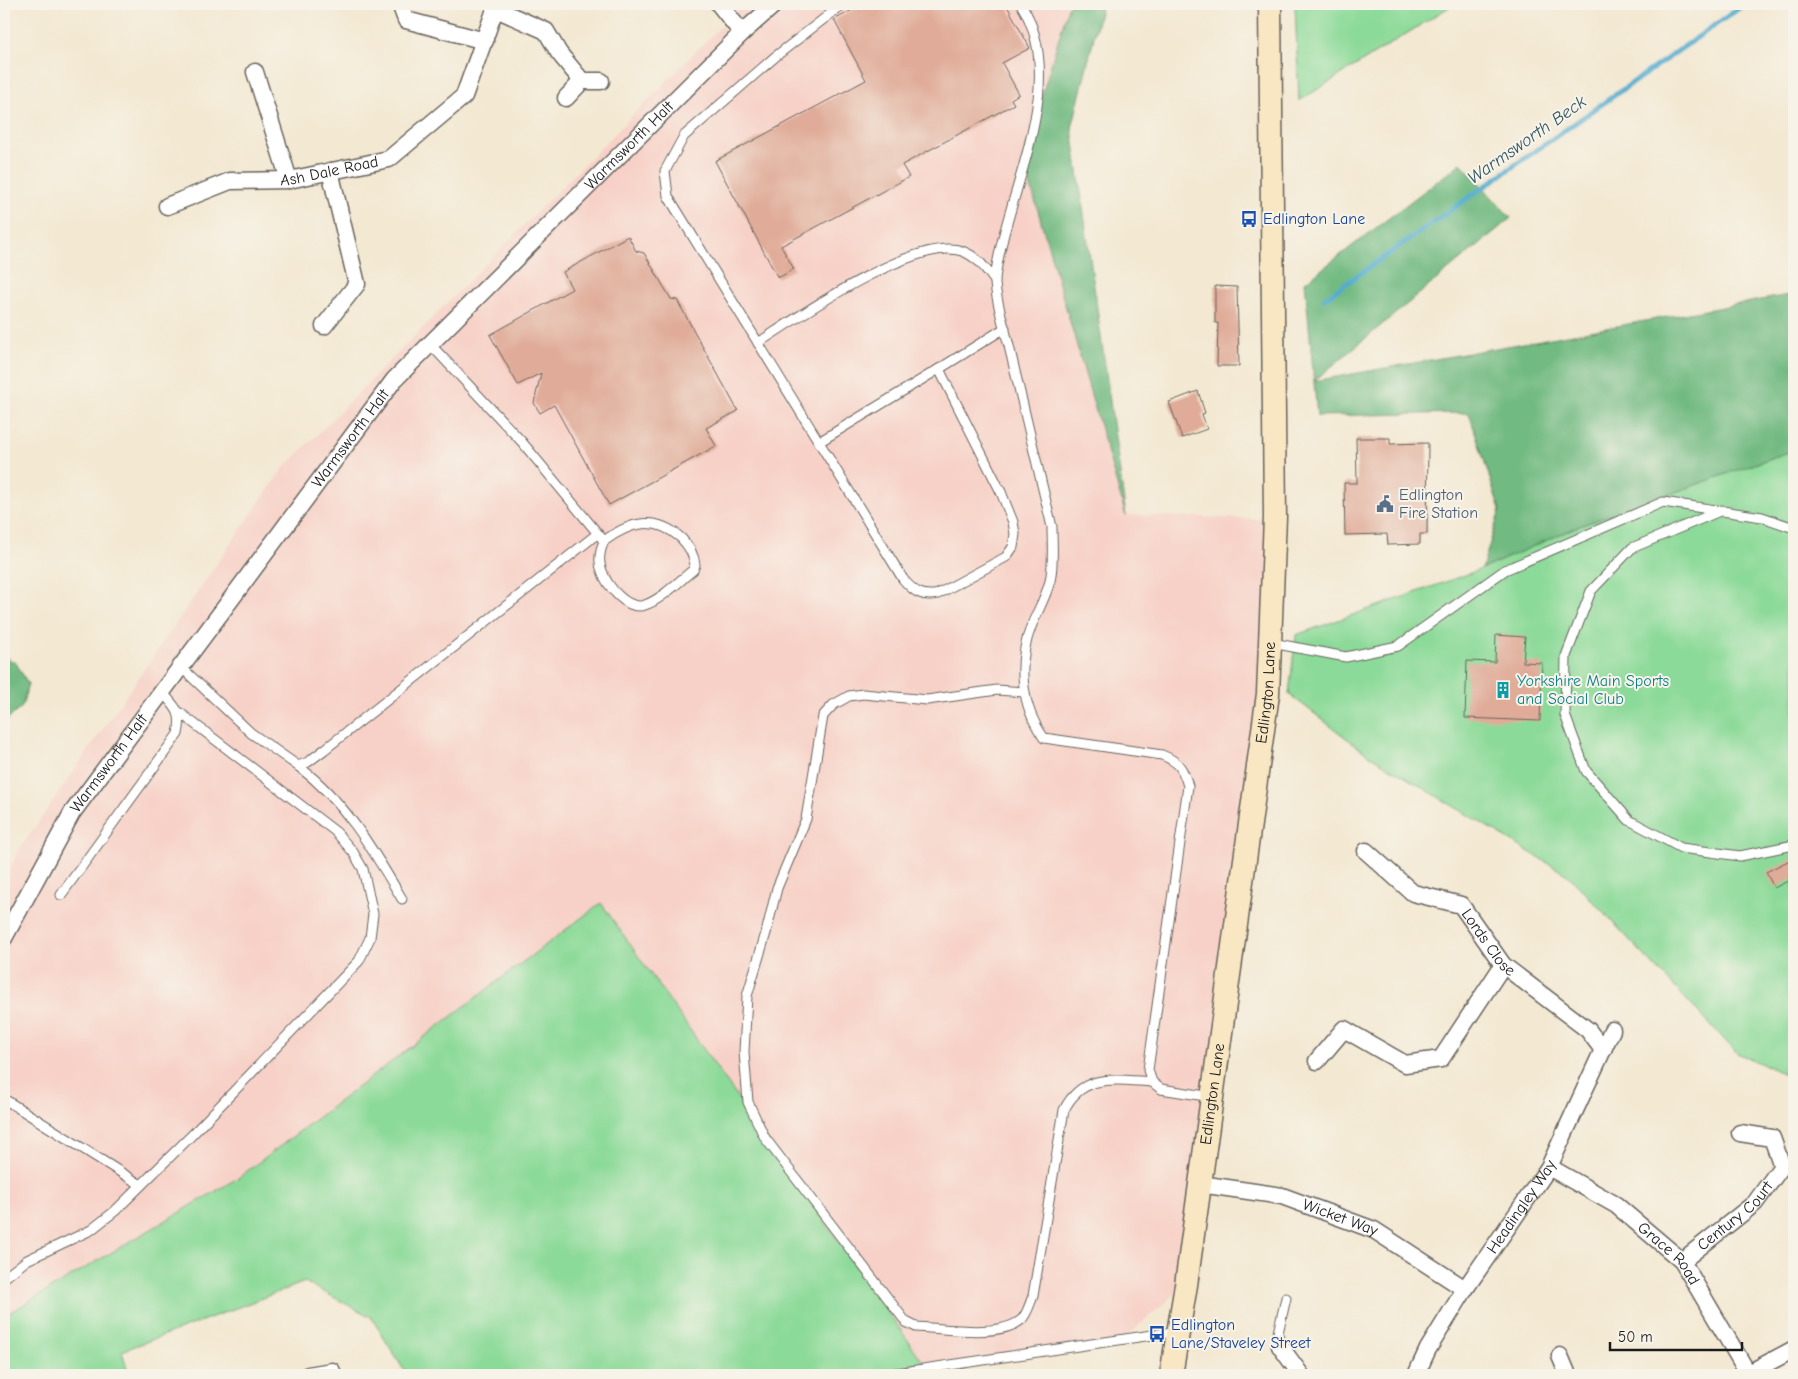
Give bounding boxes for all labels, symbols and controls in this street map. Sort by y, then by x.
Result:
water label: Warmsworth Beck [1464,91,1591,189]
street label: Warmsworth Halt [581,97,678,193]
street label: Ash Dale Road [280,152,380,189]
bus stop icon: Edlington Lane [1239,209,1259,229]
place label: Edlington Lane [1263,210,1365,228]
street label: Warmsworth Halt [308,385,393,491]
place label: Edlington Fire Station [1399,486,1478,522]
public building icon: Edlington Fire Station [1375,494,1395,514]
street label: Edlington Lane [1252,641,1279,745]
place label: Yorkshire Main Sports and Social Club [1517,672,1670,708]
building icon: Yorkshire Main Sports and Social Club [1493,680,1513,700]
street label: Warmsworth Halt [66,710,151,816]
street label: Lords Close [1458,906,1519,980]
street label: Edlington Lane [1197,1042,1228,1146]
street label: Headingley Way [1483,1157,1560,1257]
street label: Century Court [1694,1177,1777,1254]
street label: Wicket Way [1300,1195,1381,1240]
street label: Grace Road [1634,1218,1703,1288]
place label: Edlington Lane/Staveley Street [1171,1316,1311,1352]
scale bar [1610,1319,1743,1351]
bus stop icon: Edlington Lane/Staveley Street [1147,1324,1167,1344]
text: 50 m [1618,1328,1653,1346]

